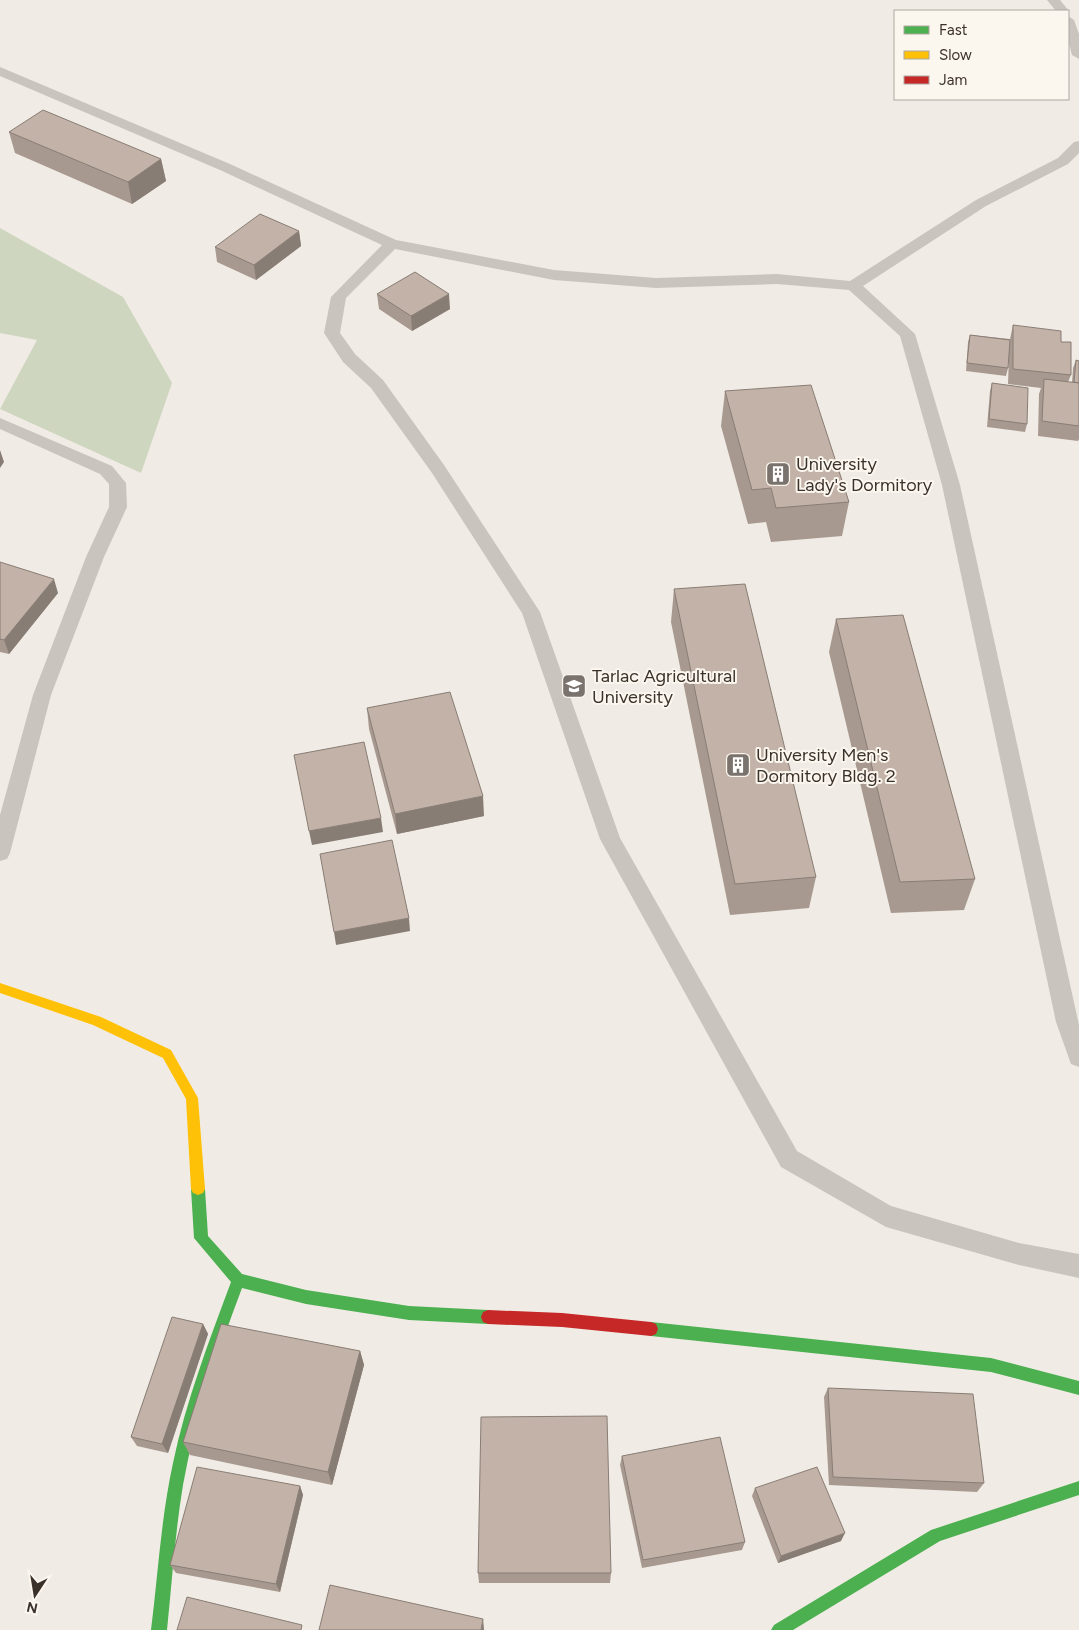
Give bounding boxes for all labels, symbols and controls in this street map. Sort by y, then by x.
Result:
legend [894,10,1069,100]
text: Fast [939,21,968,39]
text: Slow [939,46,972,64]
text: Jam [939,71,967,89]
place label: University Lady's Dormitory [796,453,933,496]
building icon: University Lady's Dormitory [765,461,791,487]
place label: Tarlac Agricultural University [592,665,736,708]
school or university icon: Tarlac Agricultural University [561,673,587,699]
place label: University Men's Dormitory Bldg. 2 [756,744,896,787]
building icon: University Men's Dormitory Bldg. 2 [725,752,751,778]
north arrow [10,1570,60,1620]
text: N [25,1598,39,1617]

